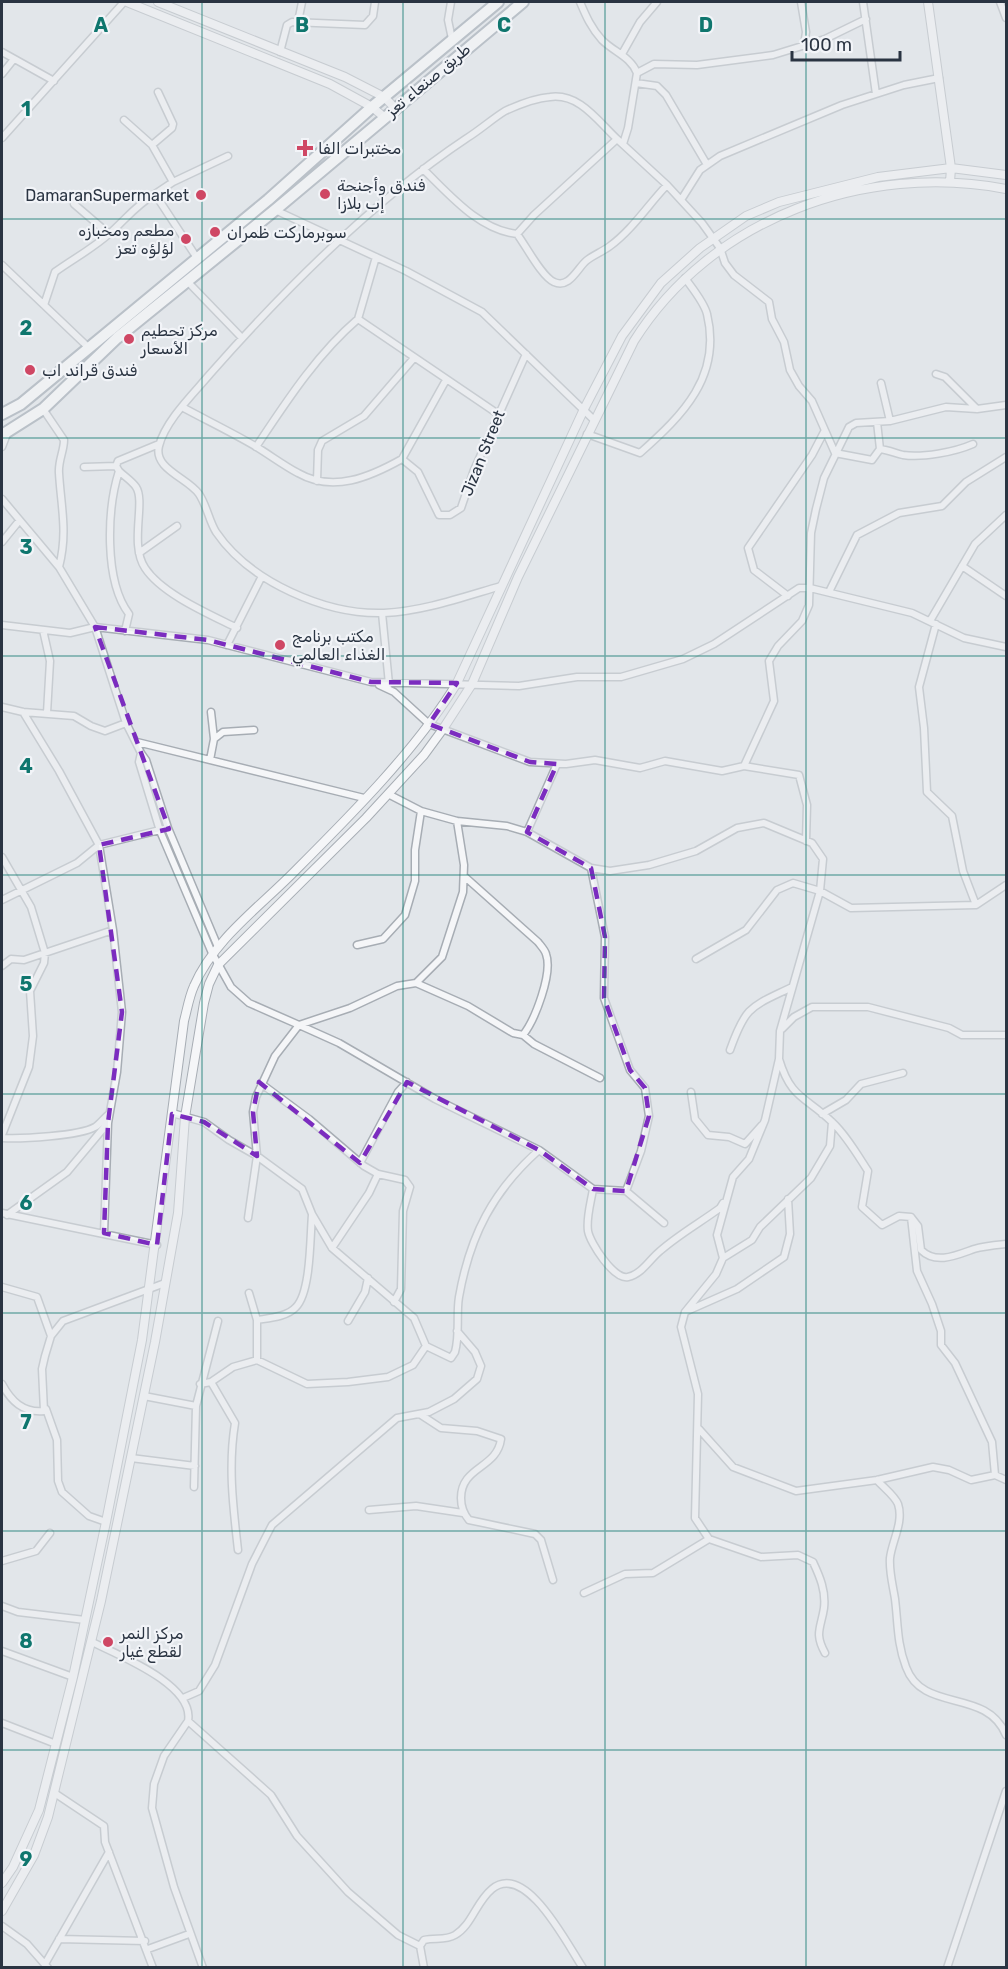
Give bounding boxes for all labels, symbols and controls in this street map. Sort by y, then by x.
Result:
text: A [94,13,109,37]
text: B [295,13,309,37]
text: C [497,13,511,37]
text: D [699,13,713,37]
scale bar [792,24,900,62]
text: 100 m [801,34,852,56]
street label: طريق صنعاء تعز [381,39,475,122]
text: 1 [21,97,31,121]
marker: مختبرات الفا [296,139,314,157]
place label: مختبرات الفا [318,139,401,159]
place label: فندق وأجنحة إب بلازا [337,176,426,214]
place label: DamaranSupermarket [25,186,189,205]
marker: فندق وأجنحة إب بلازا [318,187,332,201]
marker: DamaranSupermarket [194,188,208,202]
place label: مطعم ومخبازه لؤلؤه تعز [78,221,174,259]
place label: سوبرماركت ظمران [227,223,347,243]
marker: سوبرماركت ظمران [208,225,222,239]
marker: مطعم ومخبازه لؤلؤه تعز [179,232,193,246]
text: 2 [20,316,33,340]
place label: مركز تحطيم الأسعار [140,321,218,359]
marker: مركز تحطيم الأسعار [122,332,136,346]
place label: فندق قراند اب [42,361,138,381]
marker: فندق قراند اب [23,363,37,377]
street label: Jizan Street [457,407,509,499]
text: 3 [19,535,33,559]
place label: مكتب برنامج الغذاء العالمي [292,627,385,667]
marker: مكتب برنامج الغذاء العالمي [273,638,287,652]
text: 4 [19,754,33,778]
text: 5 [20,972,33,996]
text: 6 [19,1191,33,1215]
text: 7 [20,1410,32,1434]
place label: مركز النمر لقطع غيار [119,1624,183,1663]
text: 8 [19,1629,33,1653]
marker: مركز النمر لقطع غيار [101,1635,115,1649]
text: 9 [20,1847,33,1871]

